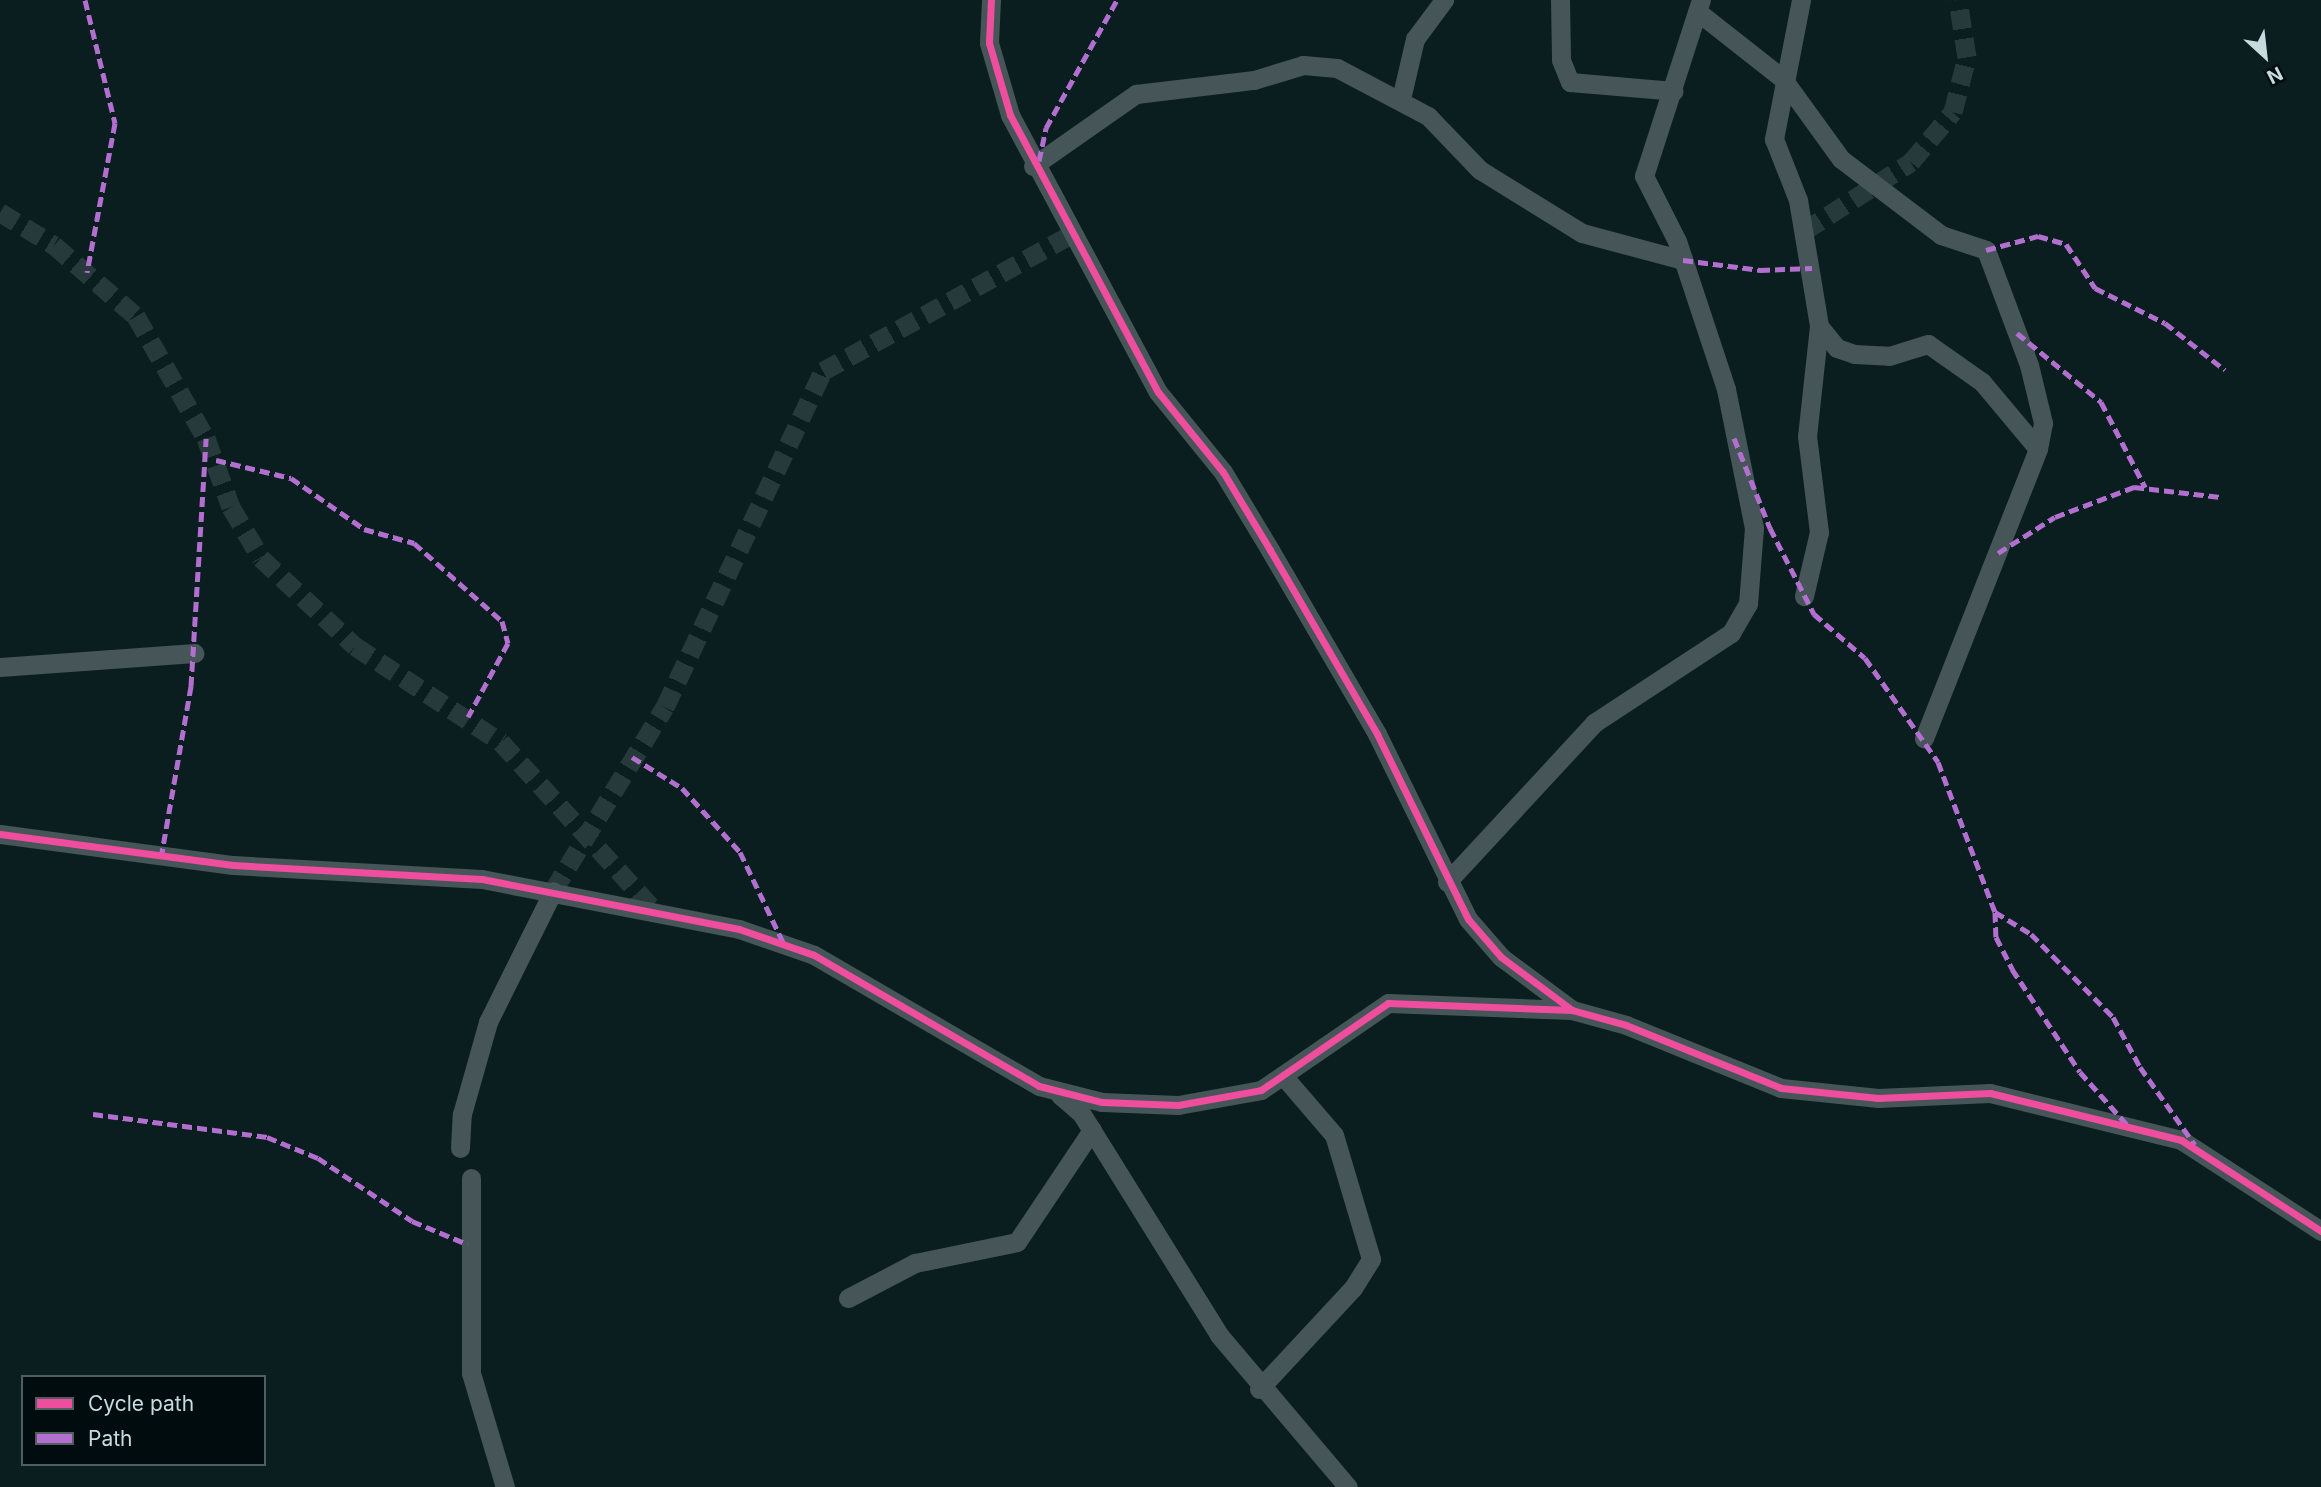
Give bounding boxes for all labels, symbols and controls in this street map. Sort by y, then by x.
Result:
north arrow [2230,21,2300,91]
text: N [2263,62,2286,89]
legend [21,1375,266,1466]
text: Cycle path [88,1391,194,1416]
text: Path [88,1426,133,1451]

